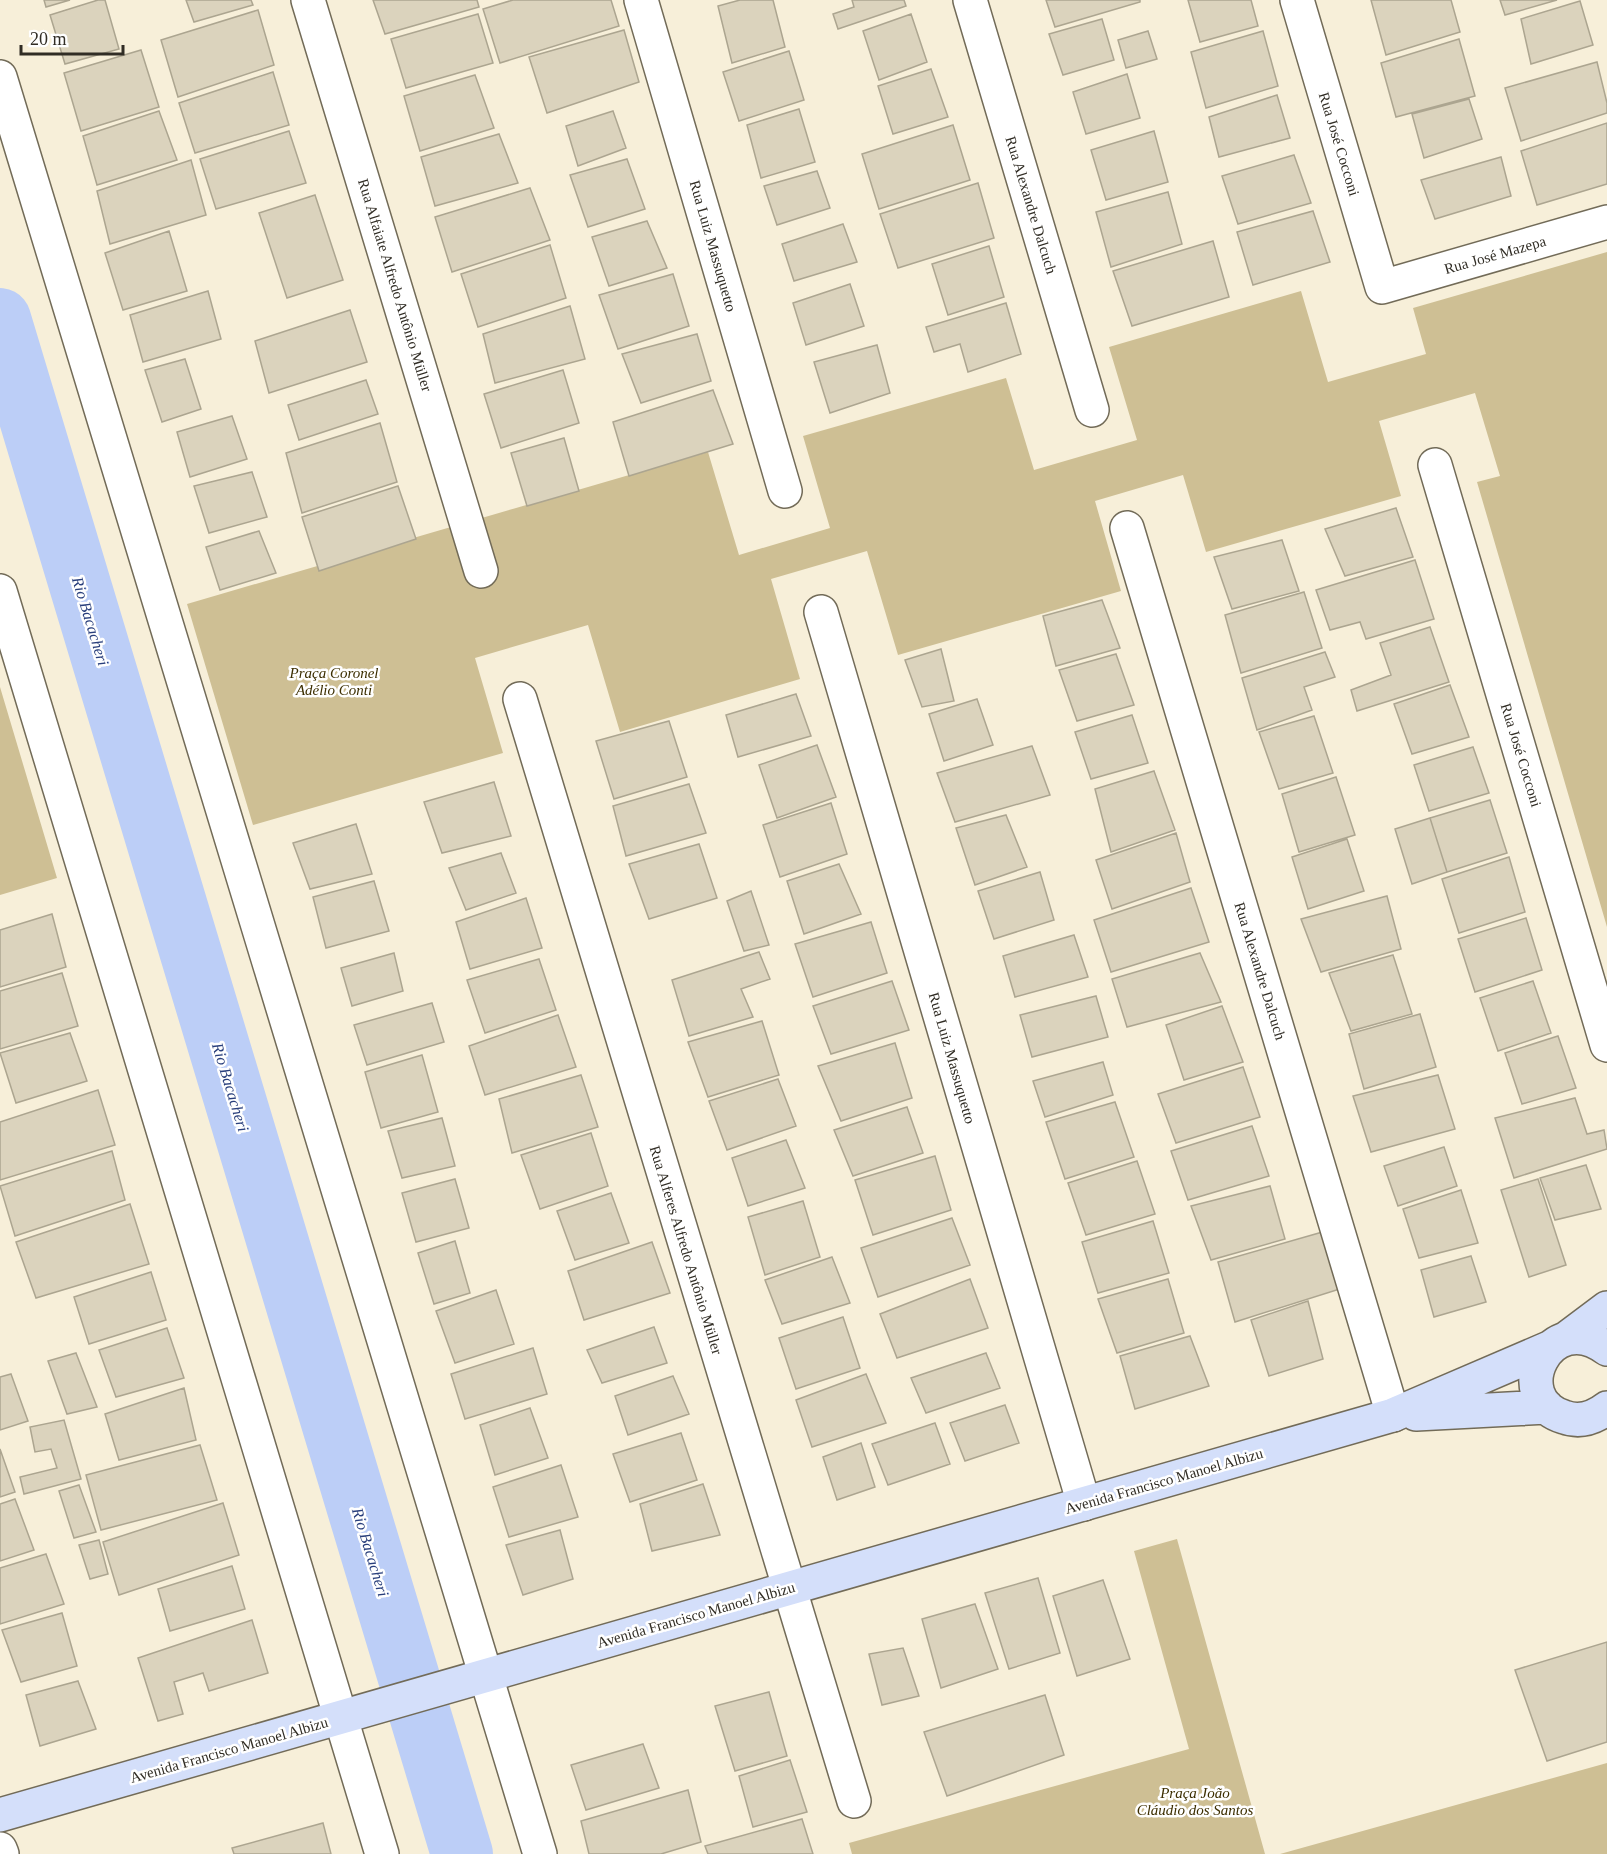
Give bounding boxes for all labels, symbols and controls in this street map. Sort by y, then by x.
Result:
scale bar [21,18,123,56]
text: 20 m [30,29,67,49]
street label: Rua José Cocconi [1316,90,1362,198]
street label: Rua Alexandre Dalcuch [1002,134,1060,276]
street label: Rua Alfaiate Alfredo Antônio Müller [355,177,435,393]
street label: Rua Luiz Massuquetto [687,179,739,313]
street label: Rua José Mazepa [1442,233,1548,277]
water label: Rio Bacacheri [69,574,112,668]
park label: Praça Coronel Adélio Conti [288,665,379,698]
street label: Rua José Cocconi [1498,701,1544,809]
street label: Rua Alexandre Dalcuch [1231,900,1289,1042]
street label: Rua Luiz Massuquetto [926,991,978,1125]
water label: Rio Bacacheri [209,1040,252,1134]
street label: Rua Alferes Alfredo Antônio Müller [647,1144,725,1356]
street label: Avenida Francisco Manoel Albizu [1063,1445,1265,1517]
water label: Rio Bacacheri [349,1505,392,1599]
street label: Avenida Francisco Manoel Albizu [595,1579,797,1651]
street label: Avenida Francisco Manoel Albizu [128,1714,330,1786]
park label: Praça João Cláudio dos Santos [1137,1785,1254,1818]

